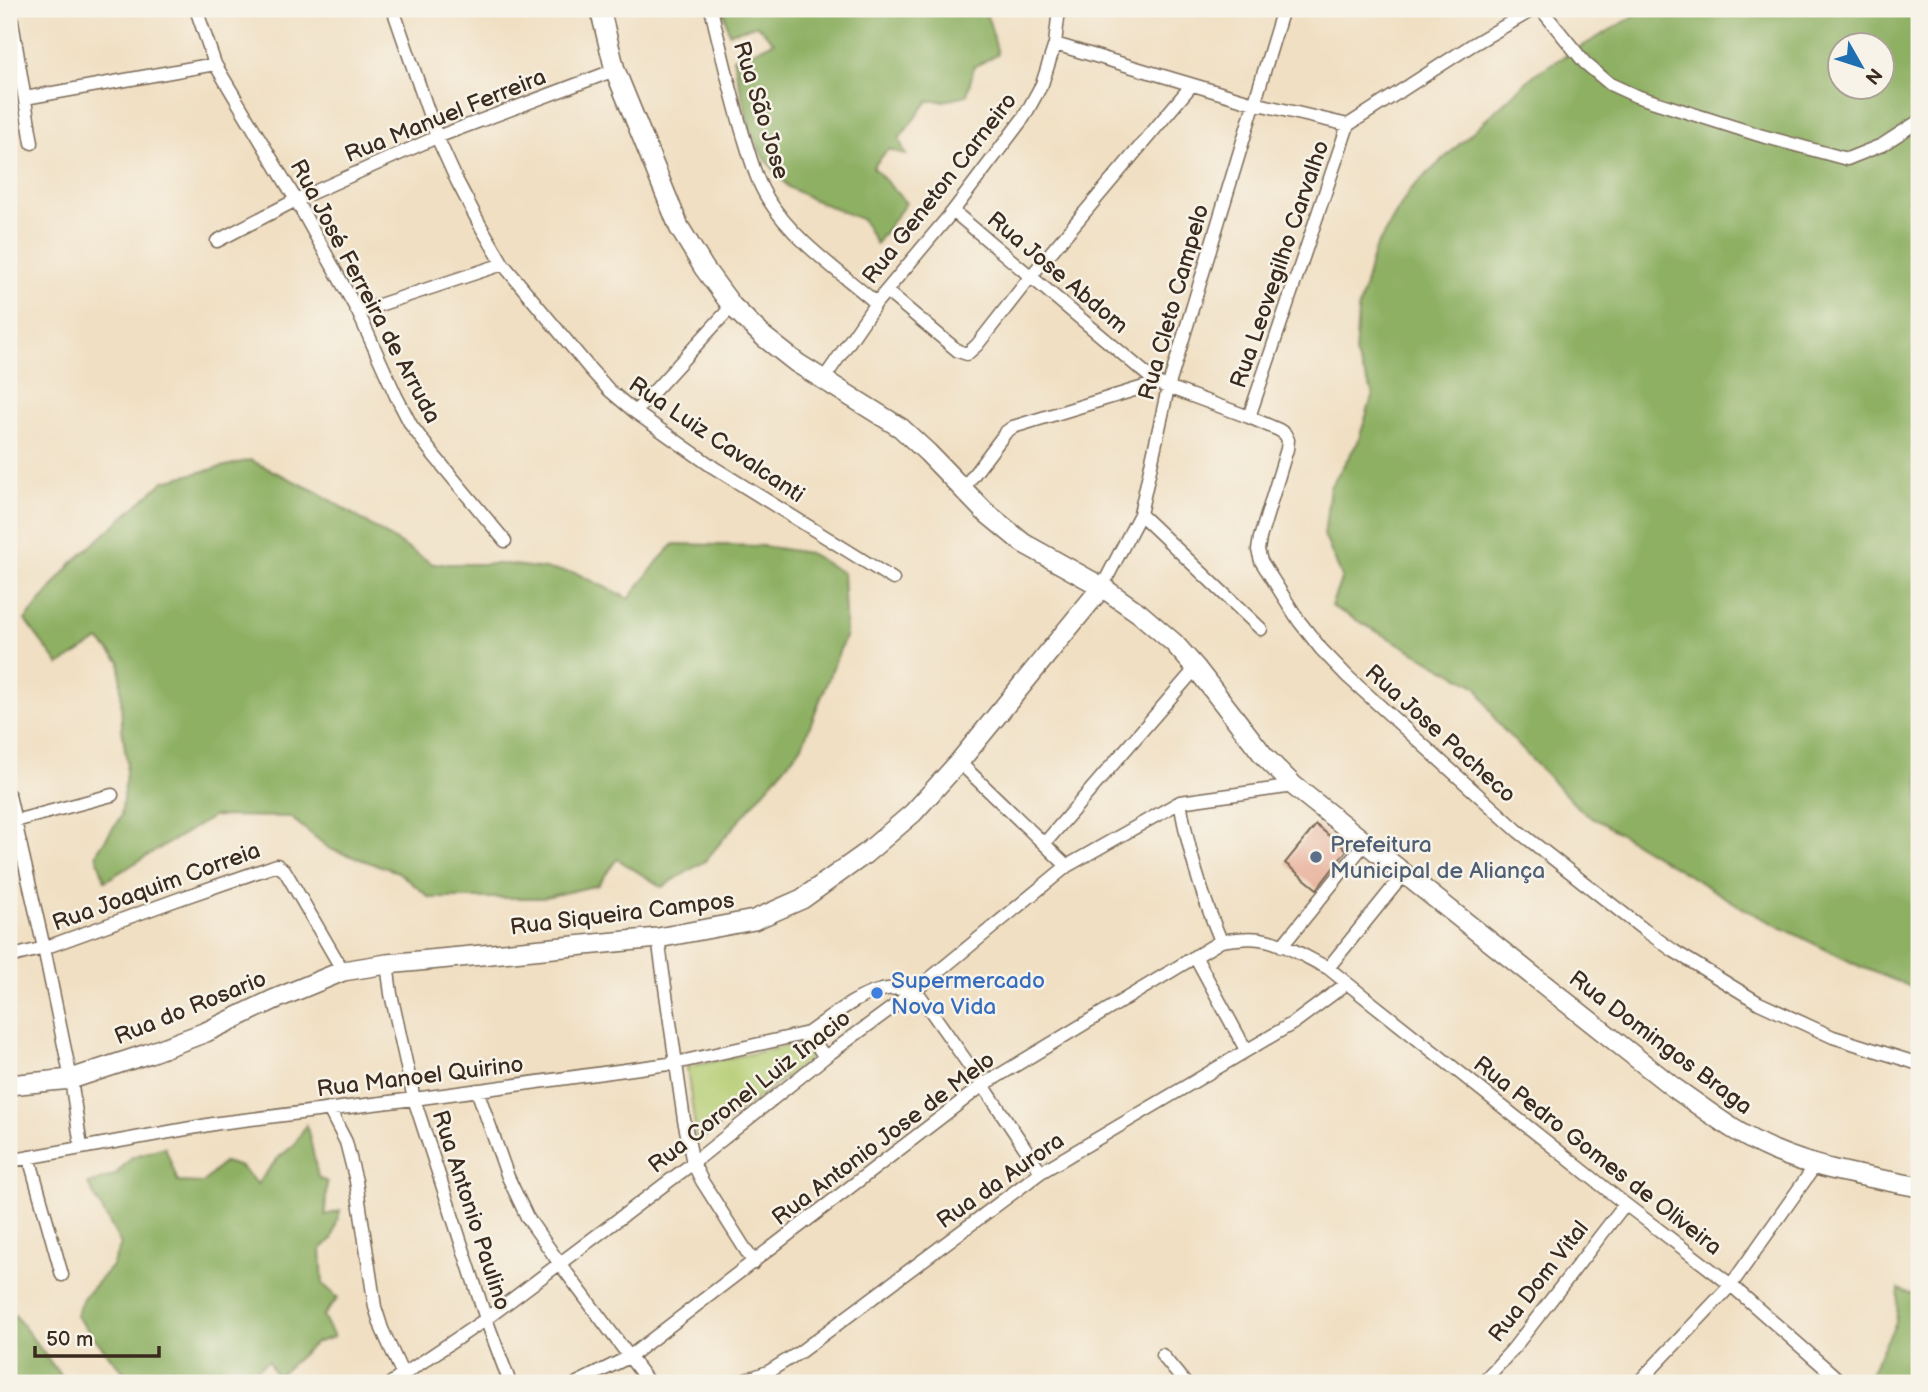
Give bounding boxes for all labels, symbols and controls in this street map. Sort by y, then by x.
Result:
north arrow [1826,32,1896,102]
street label: Rua São Jose [727,38,795,183]
street label: Rua Manuel Ferreira [341,63,550,169]
text: N [1860,63,1886,89]
street label: Rua Geneton Carneiro [856,87,1023,290]
street label: Rua Leovegilho Carvalho [1224,137,1336,392]
street label: Rua José Ferreira de Arruda [284,155,447,428]
street label: Rua Cleto Campelo [1133,201,1215,403]
street label: Rua Jose Abdom [981,206,1133,340]
street label: Rua Luiz Cavalcanti [623,371,810,509]
street label: Rua Jose Pacheco [1359,659,1522,809]
place label: Prefeitura Municipal de Aliança [1330,831,1545,885]
street label: Rua Joaquim Correia [49,836,264,938]
marker: Prefeitura Municipal de Aliança [1308,849,1324,865]
street label: Rua Siqueira Campos [508,886,736,942]
street label: Rua do Rosario [110,965,270,1051]
street label: Rua Domingos Braga [1563,965,1758,1121]
place label: Supermercado Nova Vida [891,967,1045,1021]
marker: Supermercado Nova Vida [869,985,885,1001]
street label: Rua Coronel Luiz Inacio [643,1004,856,1179]
street label: Rua Antonio Jose de Melo [767,1046,1001,1232]
street label: Rua Manoel Quirino [315,1050,525,1104]
street label: Rua Pedro Gomes de Oliveira [1468,1050,1727,1261]
street label: Rua Antonio Paulino [426,1107,517,1314]
street label: Rua da Aurora [931,1127,1070,1235]
street label: Rua Dom Vital [1483,1215,1595,1348]
scale bar [35,1315,159,1359]
text: 50 m [46,1327,93,1352]

